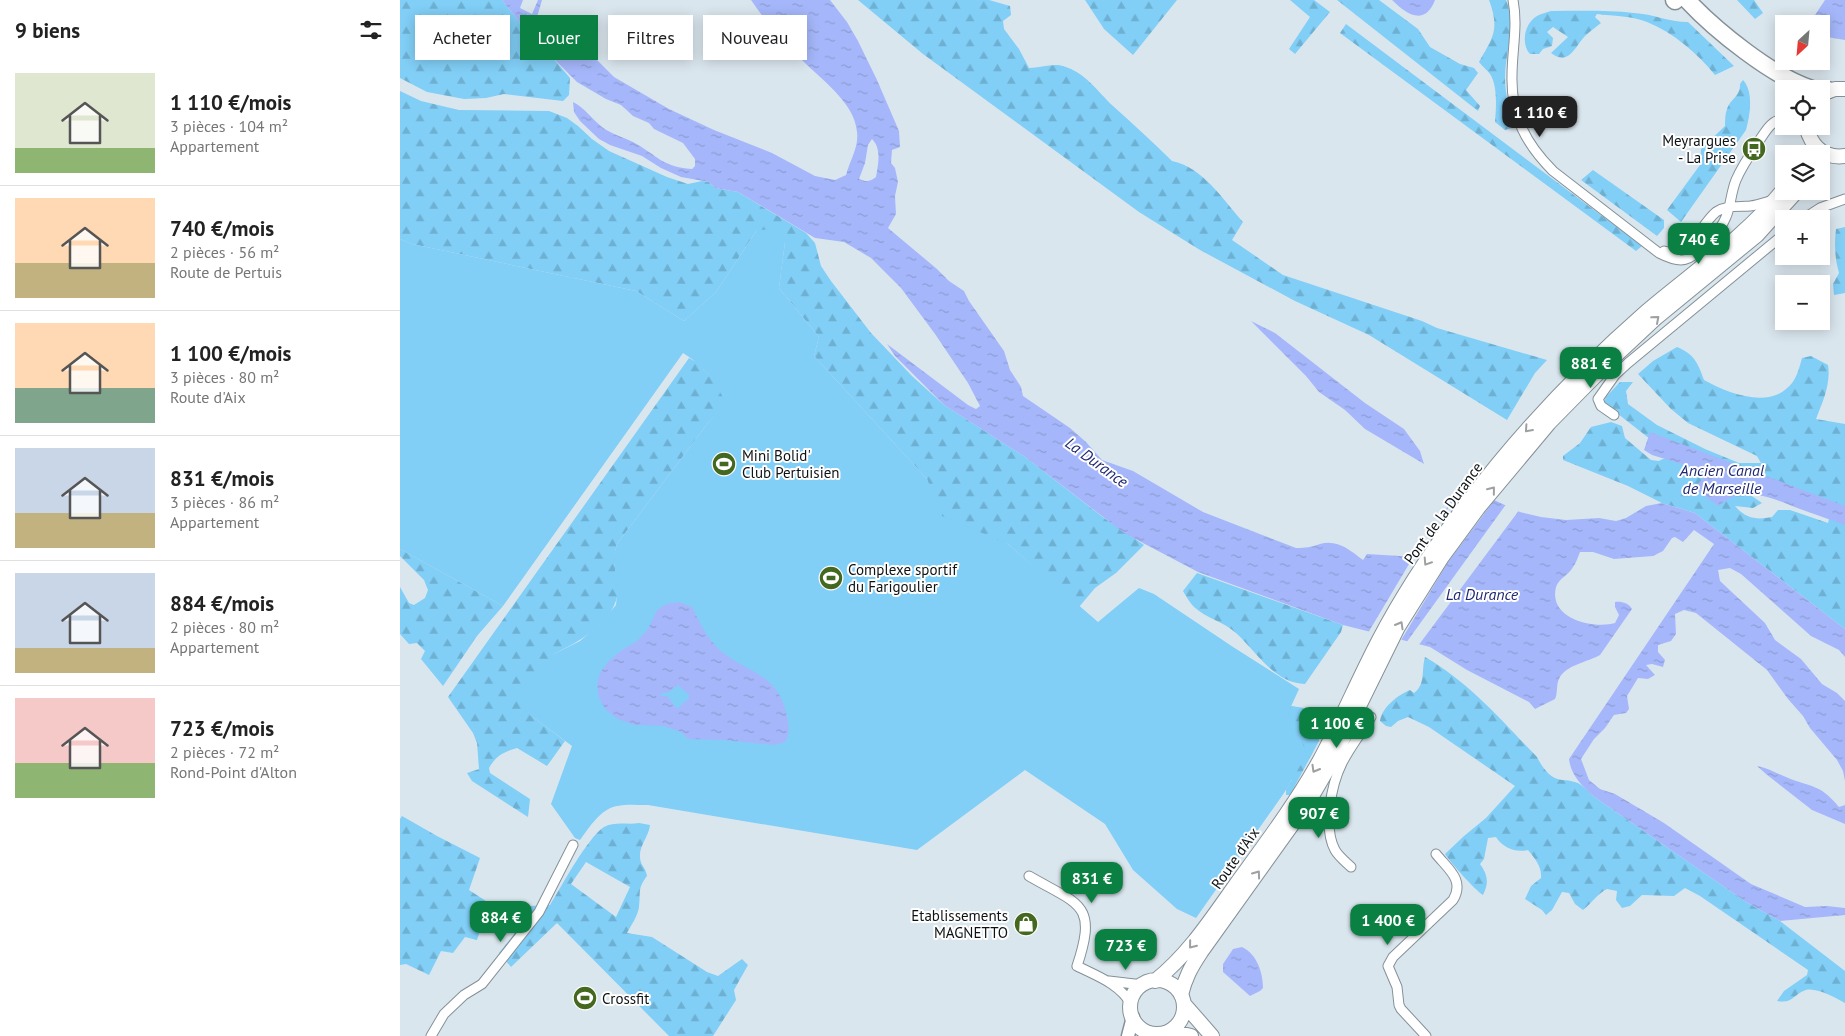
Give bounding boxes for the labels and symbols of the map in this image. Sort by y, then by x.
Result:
north arrow [1775,15,1830,70]
pin: 1 110 € [1494,96,1586,138]
place label: Meyrargues - La Prise [1662,131,1736,167]
bus stop icon: Meyrargues - La Prise [1741,136,1767,162]
pin: 740 € [1664,222,1734,265]
one-way arrow [1650,316,1659,325]
pin: 881 € [1556,346,1626,389]
one-way arrow [1525,423,1534,432]
water label: La Durance [1062,433,1133,492]
place label: Mini Bolid' Club Pertuisien [742,446,840,482]
sports icon: Mini Bolid' Club Pertuisien [711,451,737,477]
street label: Pont de la Durance [1400,458,1486,568]
water label: Ancien Canal de Marseille [1679,460,1765,498]
one-way arrow [1487,487,1495,496]
one-way arrow [1424,556,1433,565]
place label: Complexe sportif du Farigoulier [848,560,958,596]
sports icon: Complexe sportif du Farigoulier [818,565,844,591]
water label: La Durance [1446,584,1519,604]
one-way arrow [1394,621,1404,630]
pin: 1 100 € [1291,706,1383,749]
one-way arrow [1311,764,1321,773]
pin: 907 € [1284,796,1354,839]
street label: Route d'Aix [1207,823,1263,892]
pin: 831 € [1057,862,1127,904]
one-way arrow [1251,870,1260,880]
pin: 884 € [466,900,536,943]
pin: 1 400 € [1342,904,1434,946]
place label: Etablissements MAGNETTO [911,906,1008,942]
shop icon: Etablissements MAGNETTO [1013,911,1039,937]
pin: 723 € [1091,928,1161,971]
one-way arrow [1189,939,1197,948]
sports icon: Crossfit [572,985,598,1011]
place label: Crossfit [602,989,649,1008]

